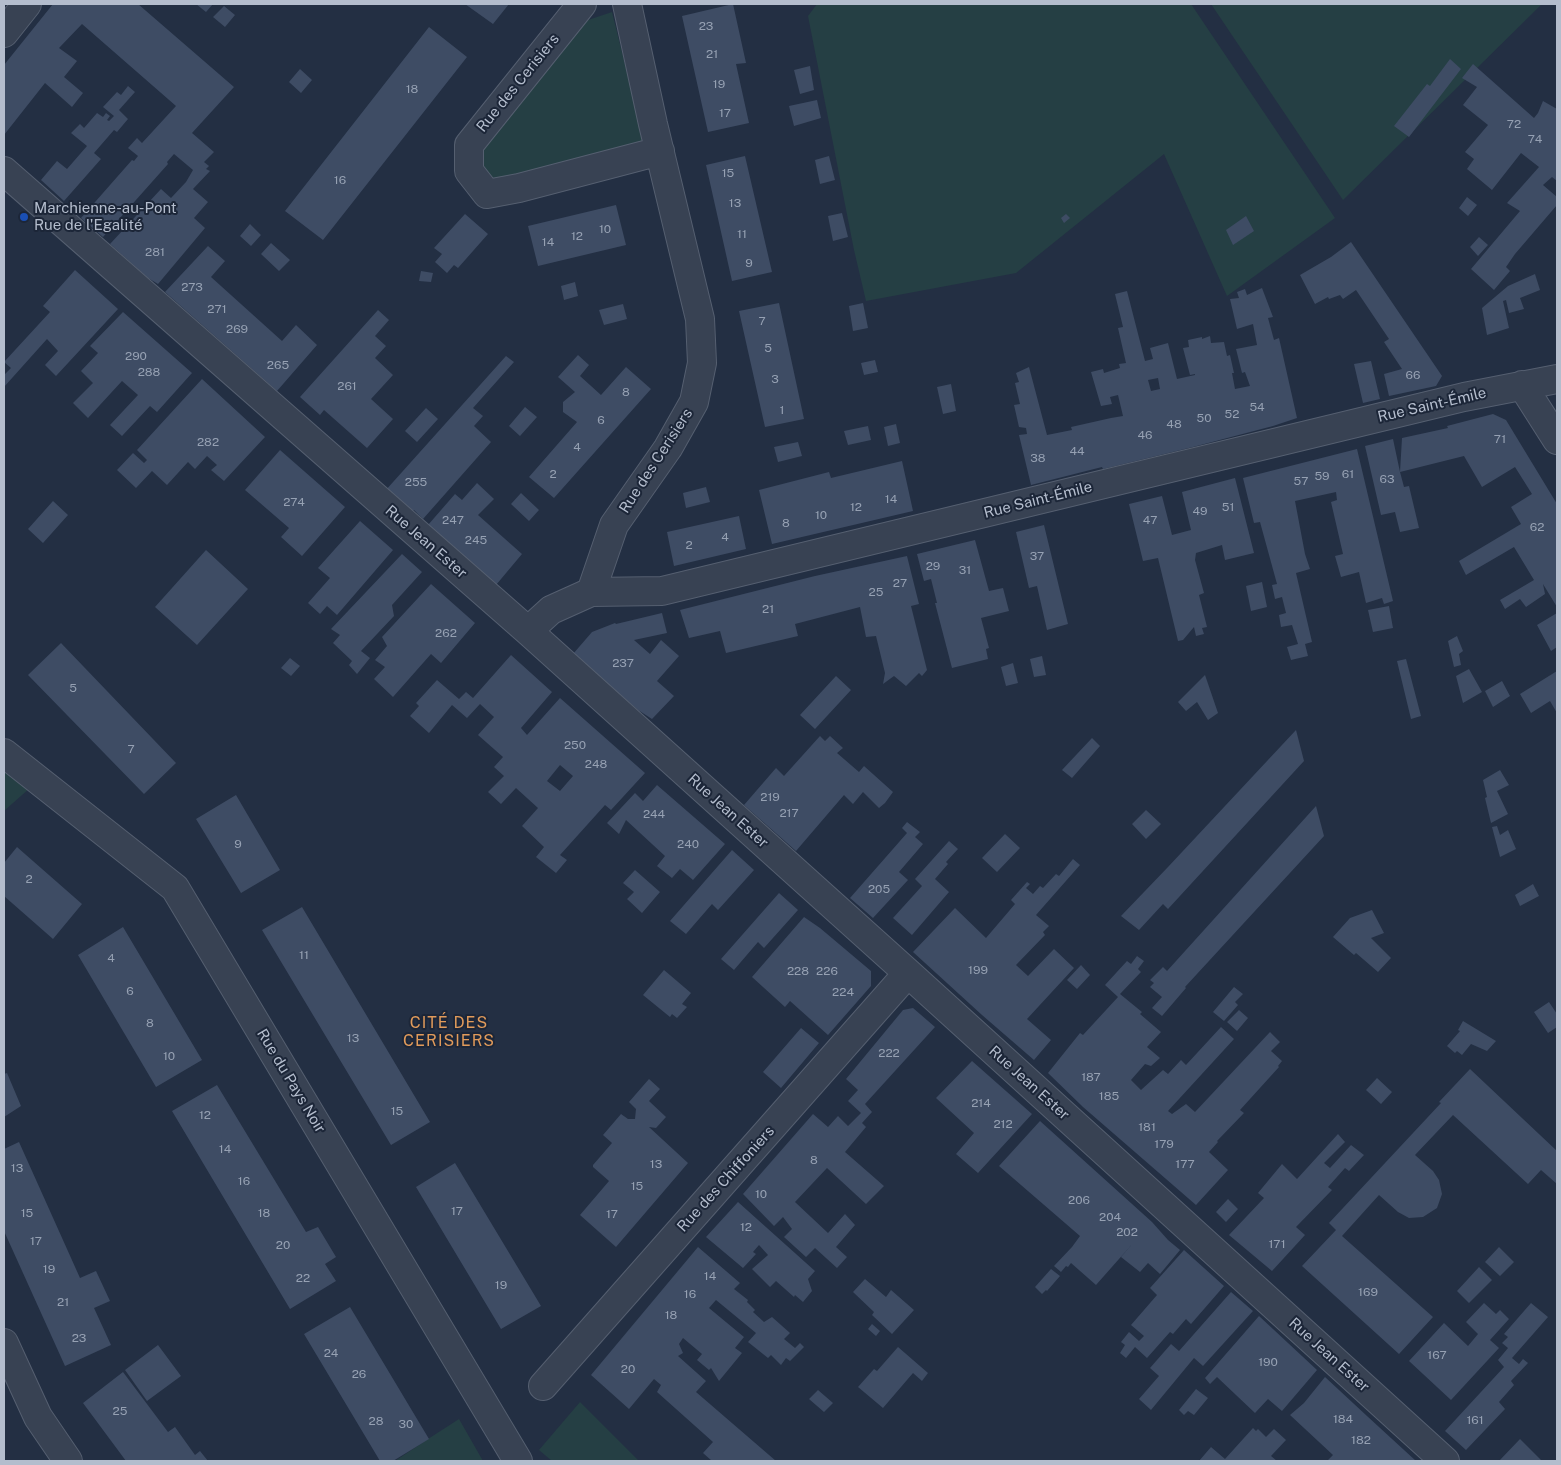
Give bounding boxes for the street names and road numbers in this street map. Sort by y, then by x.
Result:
street label: Rue des Cerisiers [473,30,563,136]
street label: Rue Saint-Émile [1376,384,1488,426]
street label: Rue des Cerisiers [615,405,697,517]
street label: Rue Saint-Émile [982,478,1094,522]
street label: Rue Jean Ester [382,502,470,582]
street label: Rue Jean Ester [684,770,772,852]
street label: Rue du Pays Noir [253,1026,329,1136]
street label: Rue Jean Ester [985,1042,1073,1124]
street label: Rue des Chiffoniers [674,1122,778,1236]
street label: Rue Jean Ester [1285,1314,1373,1396]

